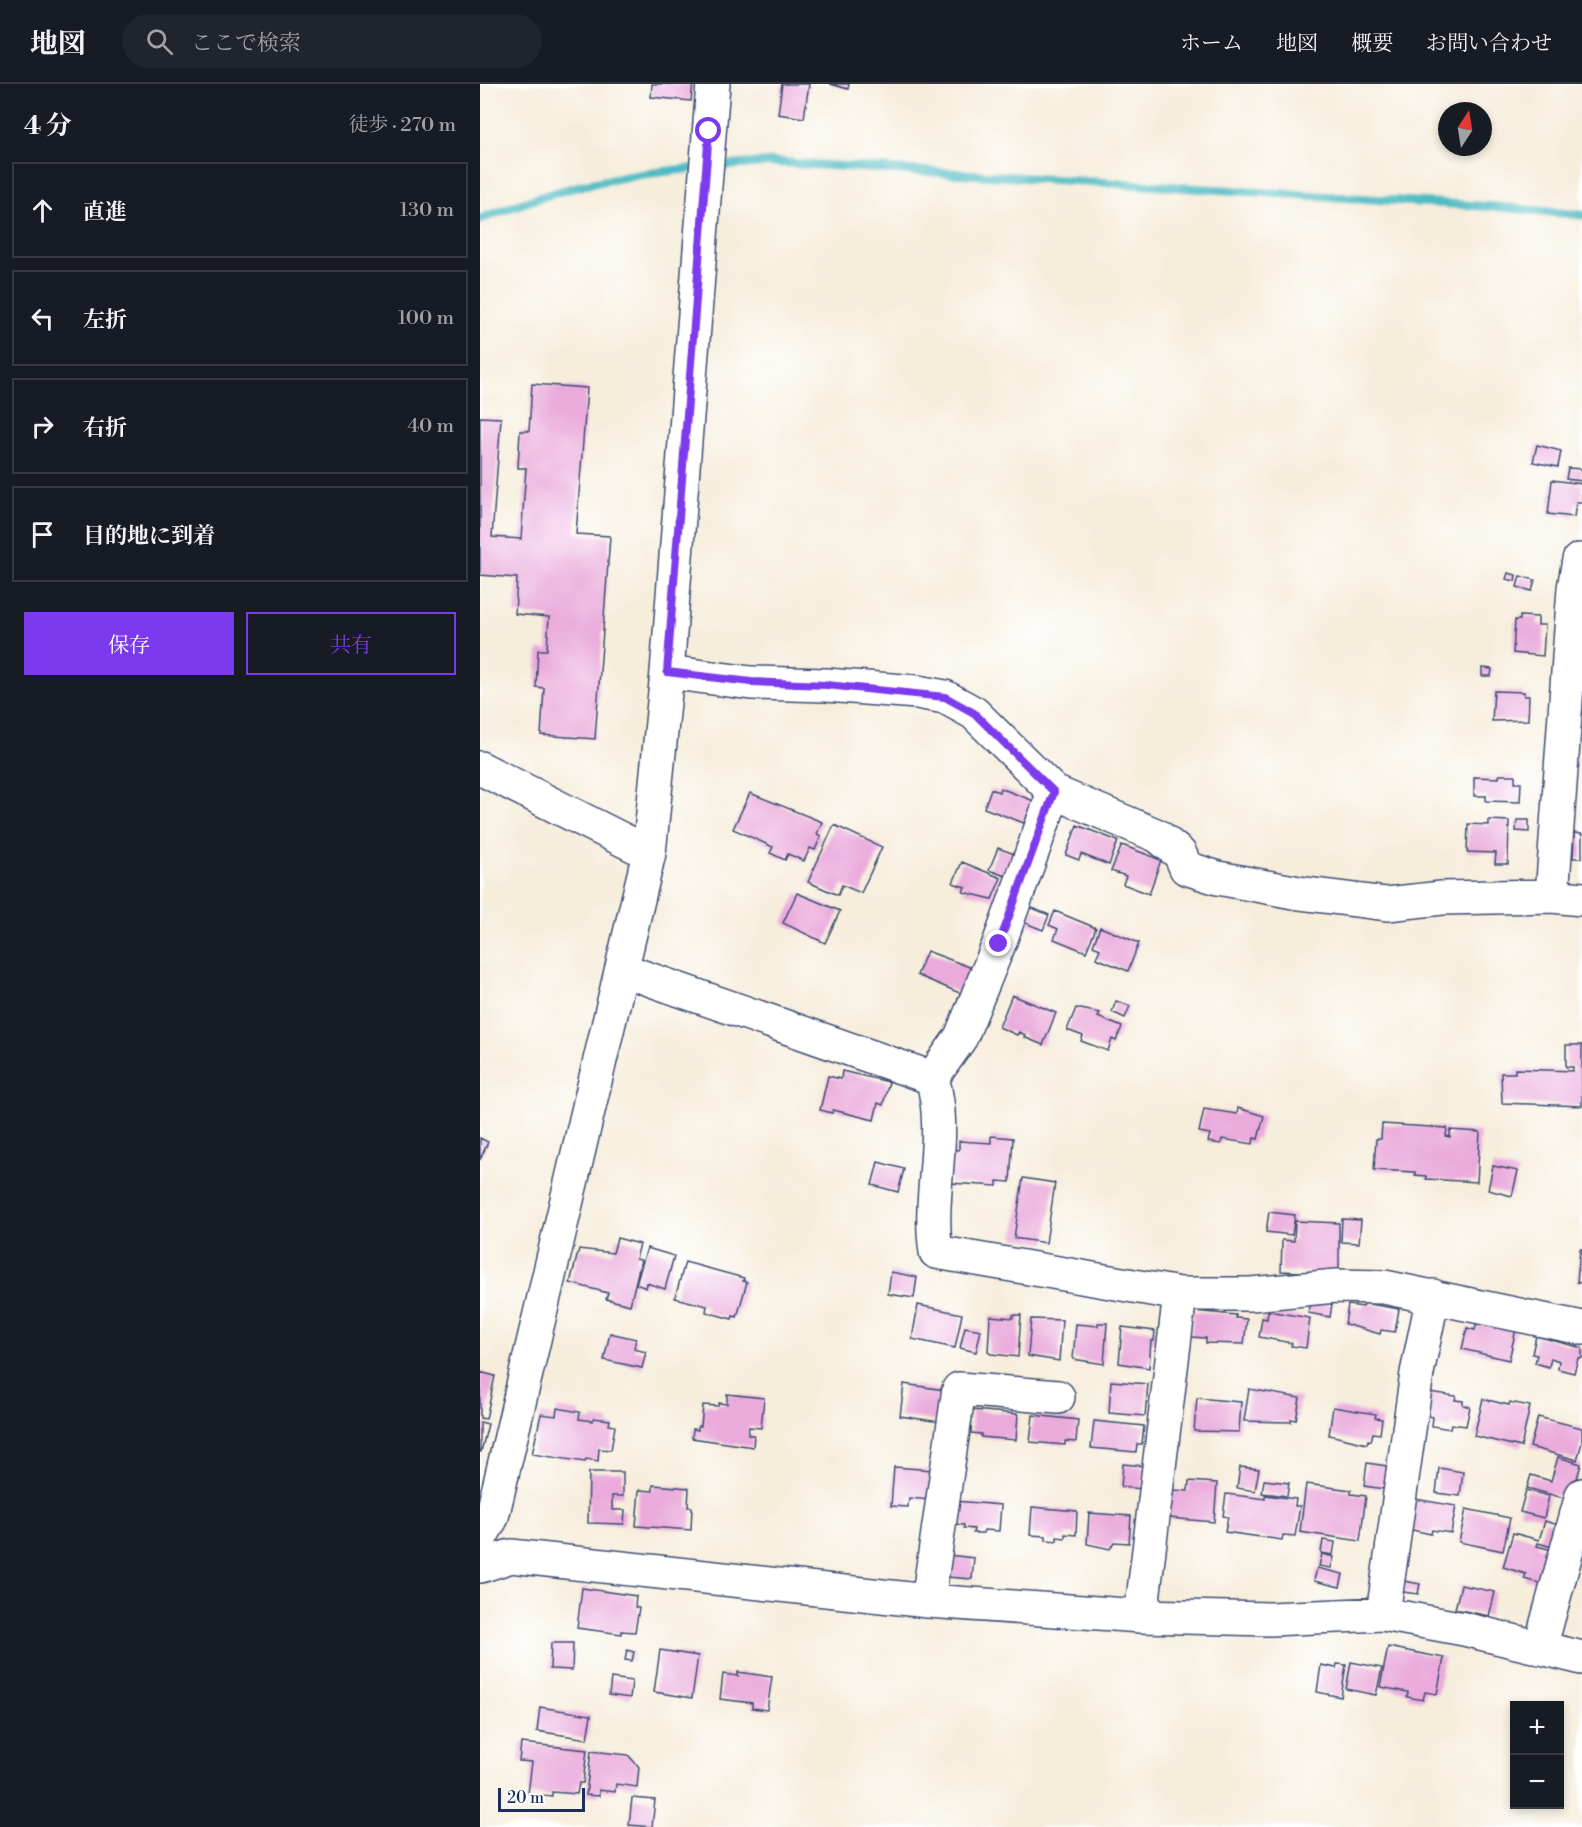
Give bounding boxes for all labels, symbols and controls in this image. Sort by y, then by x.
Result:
search box [122,14,542,68]
icon: search [143,25,176,58]
text: 地図 [30,27,86,62]
text: ここで検索 [191,30,301,57]
text: ホーム [1180,31,1243,57]
text: 地図 [1276,31,1318,57]
text: 概要 [1351,31,1393,57]
text: お問い合わせ [1426,31,1552,57]
north arrow [1438,102,1492,156]
text: 4 分 [24,110,72,142]
text: 徒歩 · 270 m [349,113,456,138]
route start [695,117,721,143]
icon: ahead [26,194,59,227]
text: 130 m [399,198,454,223]
text: 直進 [83,199,127,226]
icon: left [26,302,59,335]
text: 100 m [398,306,454,331]
text: 左折 [83,307,127,334]
icon: right [26,410,59,443]
text: 40 m [407,414,454,439]
text: 右折 [83,415,127,442]
icon: arrive [26,518,59,551]
text: 目的地に到着 [83,523,215,550]
button: 保存 [24,612,234,675]
button: 共有 [246,612,456,675]
route end [985,930,1011,956]
map controls [1510,1701,1564,1809]
button: + [1510,1701,1564,1755]
button: − [1510,1755,1564,1809]
scale bar [498,1785,585,1812]
text: 20 m [507,1788,544,1808]

